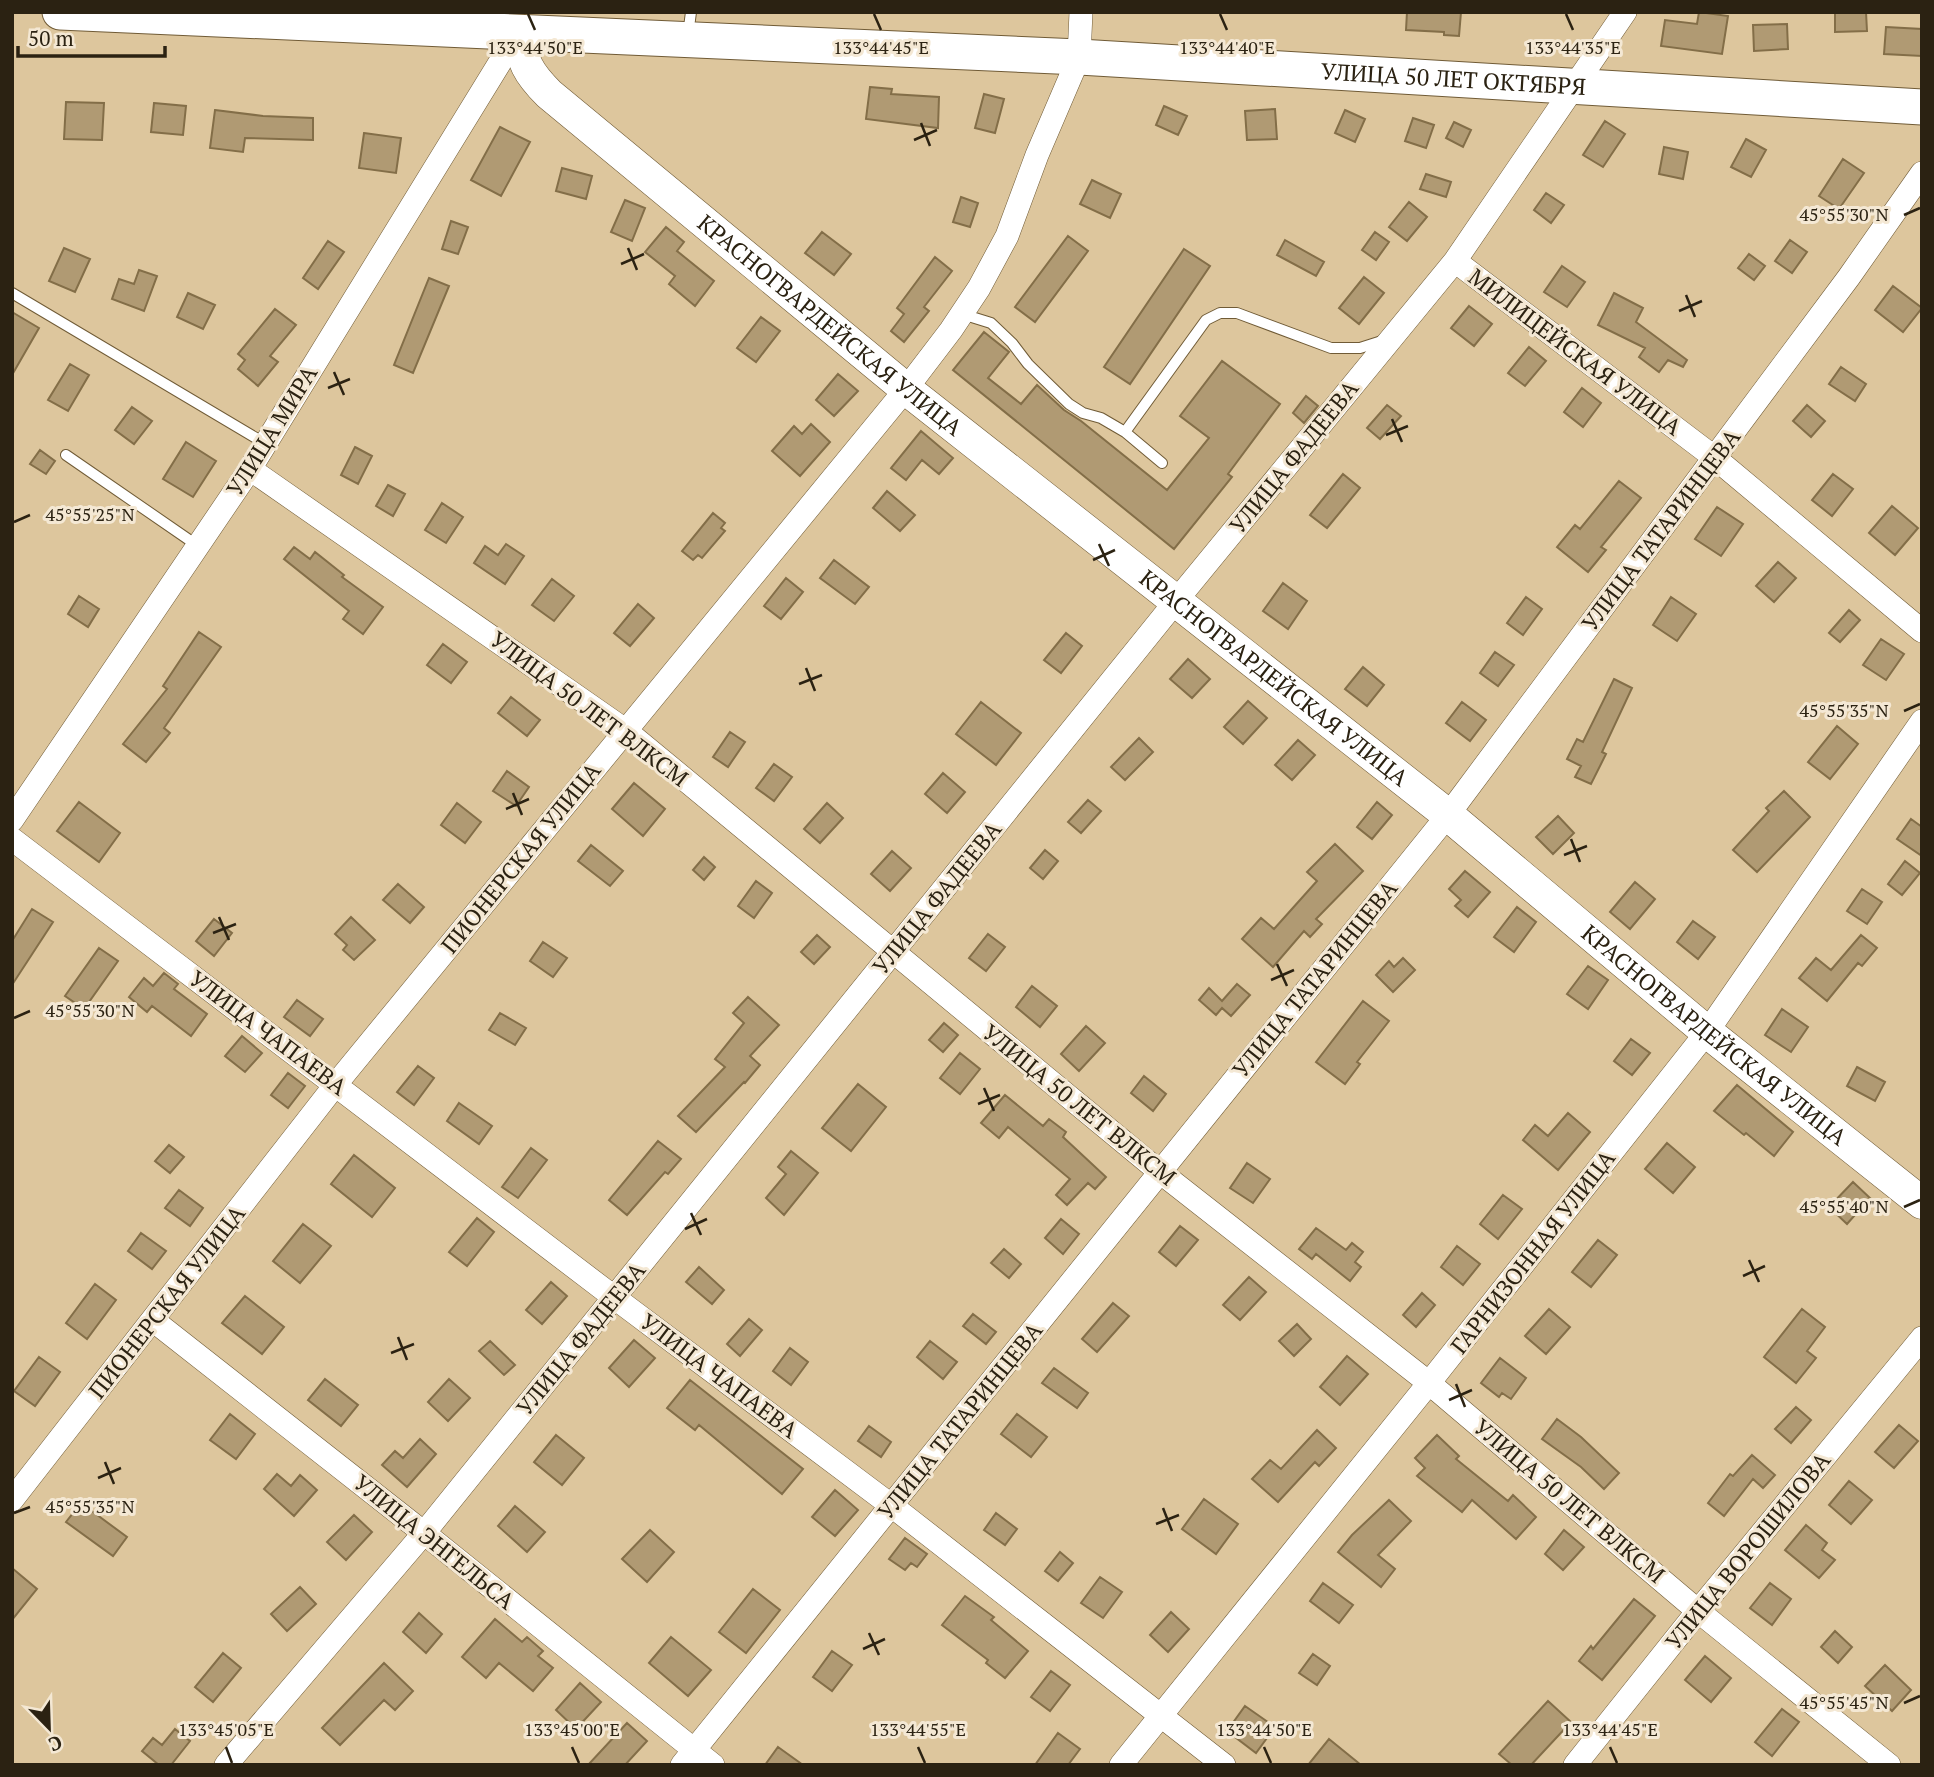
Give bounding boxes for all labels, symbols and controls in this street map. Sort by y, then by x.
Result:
scale bar [18,14,164,58]
text: 50 m [28,24,74,52]
text: 133°44'50"E [487,35,583,59]
text: 133°44'45"E [833,35,929,59]
text: 133°44'40"E [1179,35,1275,59]
text: 133°44'35"E [1525,35,1621,59]
street label: УЛИЦА 50 ЛЕТ ОКТЯБРЯ [1320,55,1587,102]
text: 45°55'30"N [1799,202,1889,226]
street label: КРАСНОГВАРДЕЙСКАЯ УЛИЦА [691,207,969,443]
street label: МИЛИЦЕЙСКАЯ УЛИЦА [1462,261,1689,442]
street label: УЛИЦА МИРА [219,359,324,502]
street label: УЛИЦА ФАДЕЕВА [1222,373,1365,540]
street label: УЛИЦА ТАТАРИНЦЕВА [1574,422,1747,637]
text: 45°55'25"N [45,502,135,526]
street label: КРАСНОГВАРДЕЙСКАЯ УЛИЦА [1133,562,1415,793]
street label: УЛИЦА 50 ЛЕТ ВЛКСМ [484,624,695,793]
text: 45°55'35"N [1799,698,1889,722]
street label: ПИОНЕРСКАЯ УЛИЦА [434,755,608,960]
street label: УЛИЦА ФАДЕЕВА [865,814,1008,981]
street label: УЛИЦА ТАТАРИНЦЕВА [1225,873,1404,1084]
street label: КРАСНОГВАРДЕЙСКАЯ УЛИЦА [1575,917,1854,1152]
street label: УЛИЦА ЧАПАЕВА [183,963,354,1102]
text: 45°55'30"N [45,998,135,1022]
street label: УЛИЦА 50 ЛЕТ ВЛКСМ [976,1017,1183,1192]
street label: ГАРНИЗОННАЯ УЛИЦА [1443,1143,1622,1360]
text: 45°55'40"N [1799,1194,1889,1218]
street label: ПИОНЕРСКАЯ УЛИЦА [81,1198,252,1405]
street label: УЛИЦА ФАДЕЕВА [509,1255,652,1422]
street label: УЛИЦА ЧАПАЕВА [634,1306,805,1445]
street label: УЛИЦА ТАТАРИНЦЕВА [870,1315,1049,1526]
street label: УЛИЦА 50 ЛЕТ ВЛКСМ [1467,1411,1671,1590]
street label: УЛИЦА ВОРОШИЛОВА [1658,1445,1837,1656]
street label: УЛИЦА ЭНГЕЛЬСА [347,1467,521,1616]
text: 45°55'35"N [45,1494,135,1518]
text: 45°55'45"N [1799,1690,1889,1714]
north arrow [14,1693,84,1763]
text: 133°45'05"E [178,1717,274,1741]
text: 133°45'00"E [524,1717,620,1741]
text: 133°44'55"E [870,1717,966,1741]
text: 133°44'50"E [1216,1717,1312,1741]
text: 133°44'45"E [1562,1717,1658,1741]
text: С [45,1730,66,1758]

